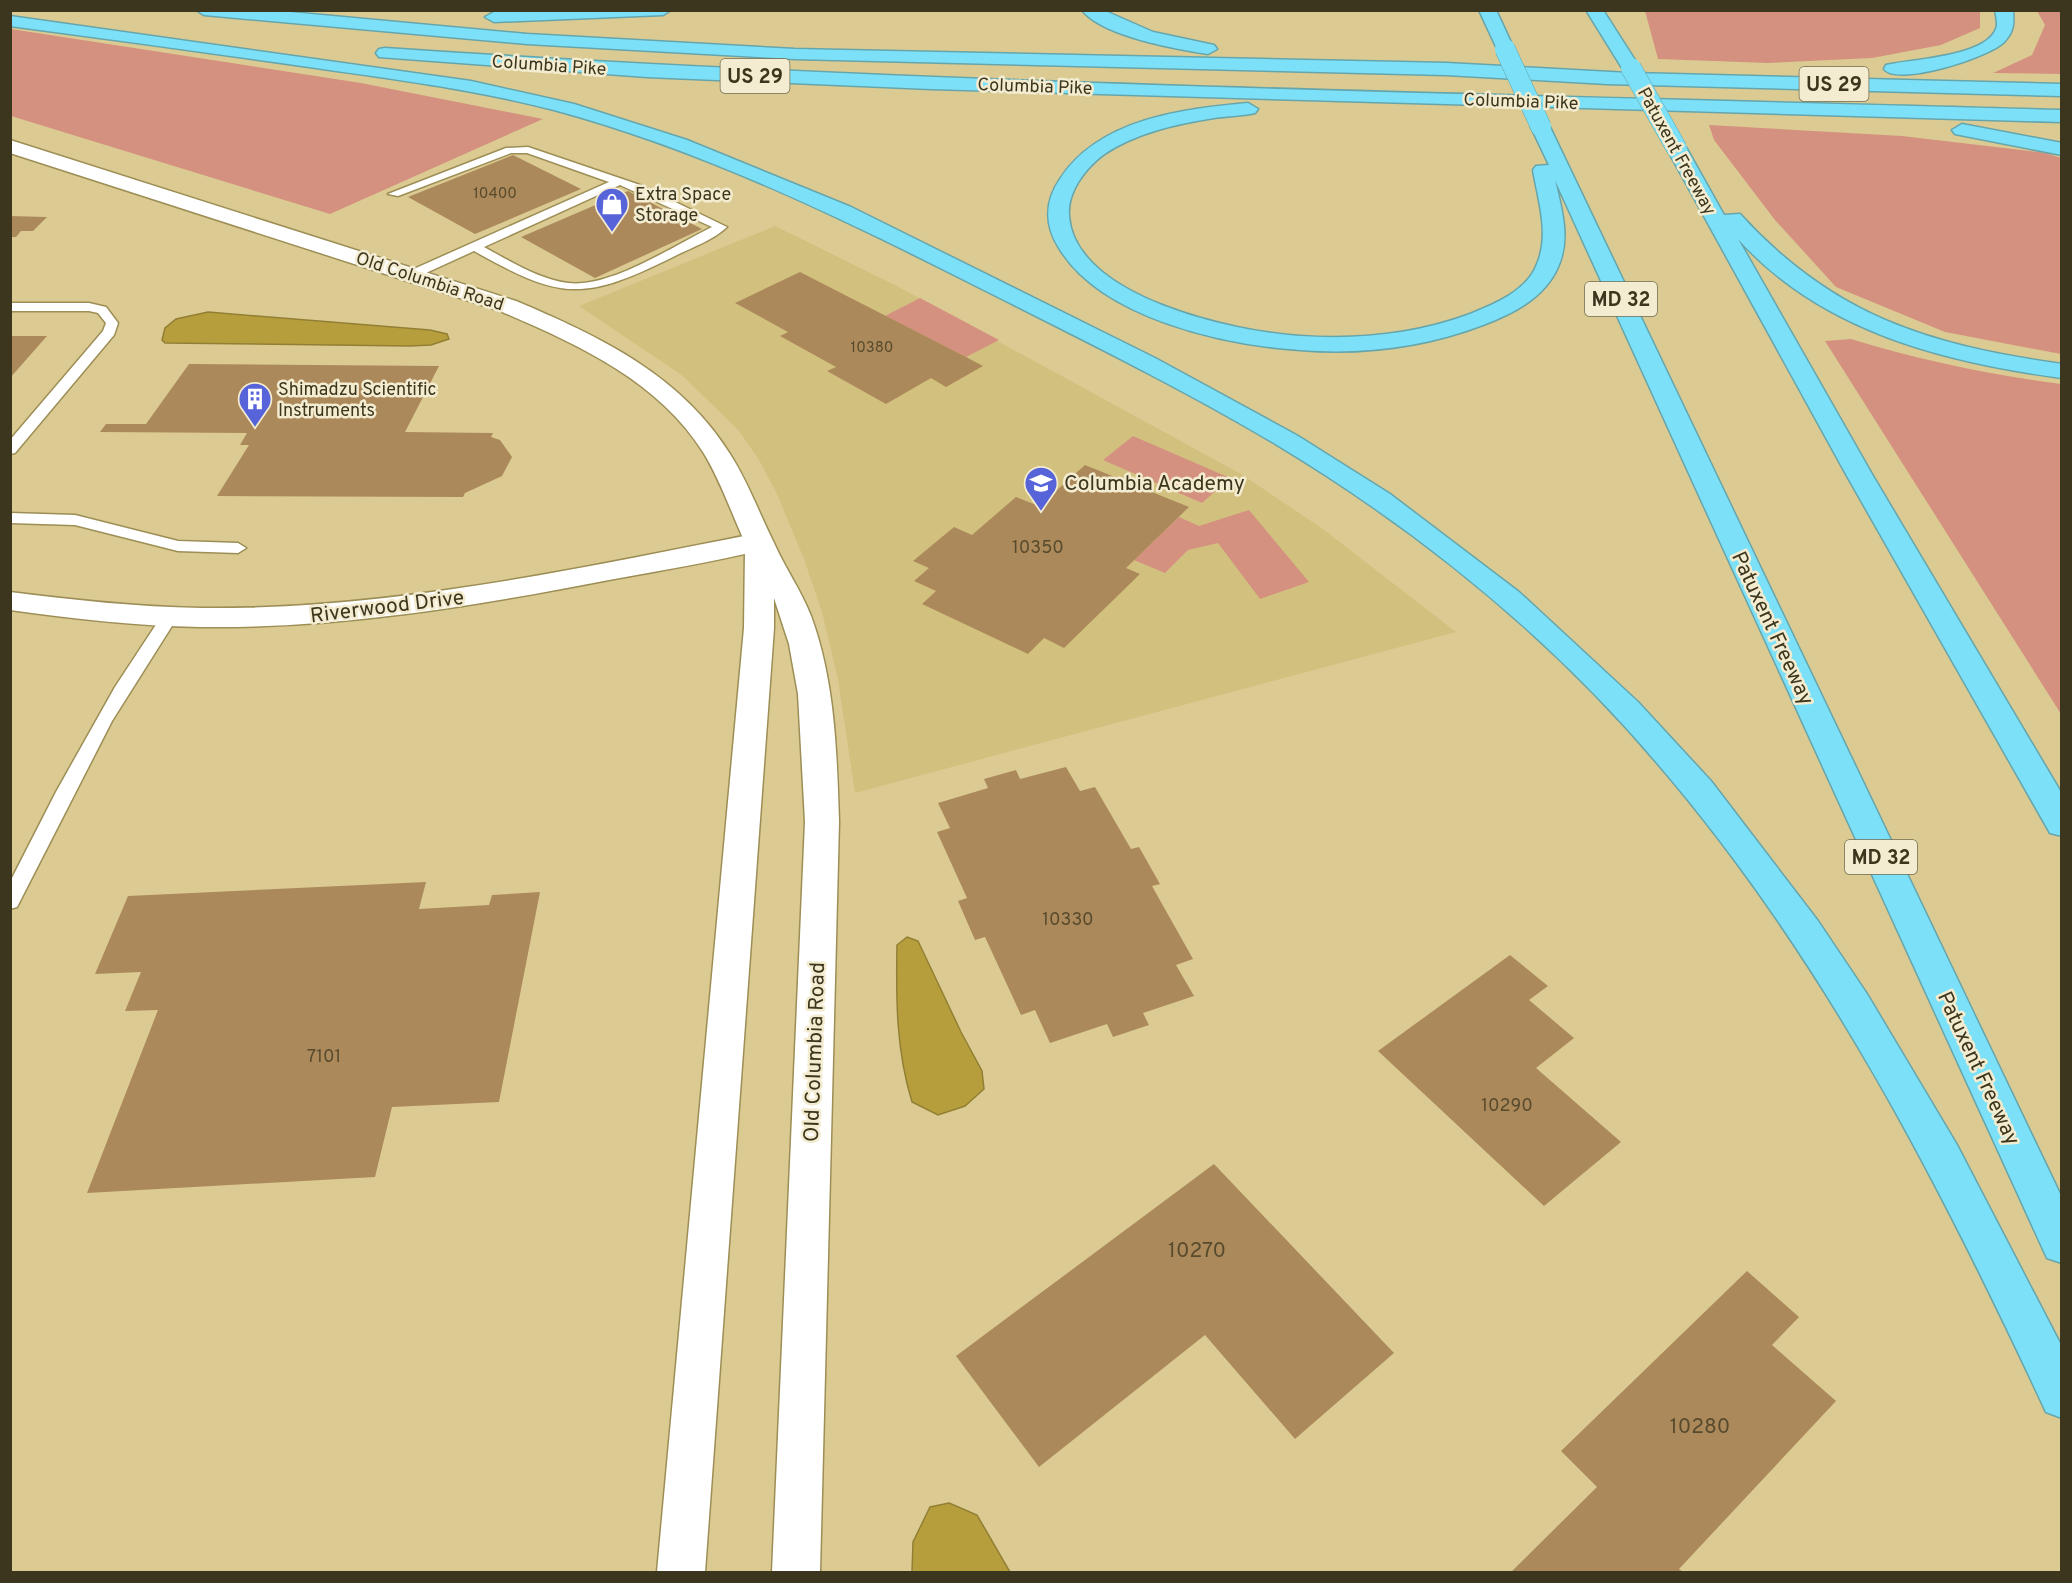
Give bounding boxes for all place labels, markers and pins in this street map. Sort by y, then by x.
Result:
place label: Extra Space Storage [635,184,731,228]
shop icon: Extra Space Storage [594,186,630,233]
place label: Shimadzu Scientific Instruments [278,379,436,423]
building icon: Shimadzu Scientific Instruments [237,381,273,428]
school or university icon: Columbia Academy [1023,465,1059,512]
place label: Columbia Academy [1064,471,1245,498]

